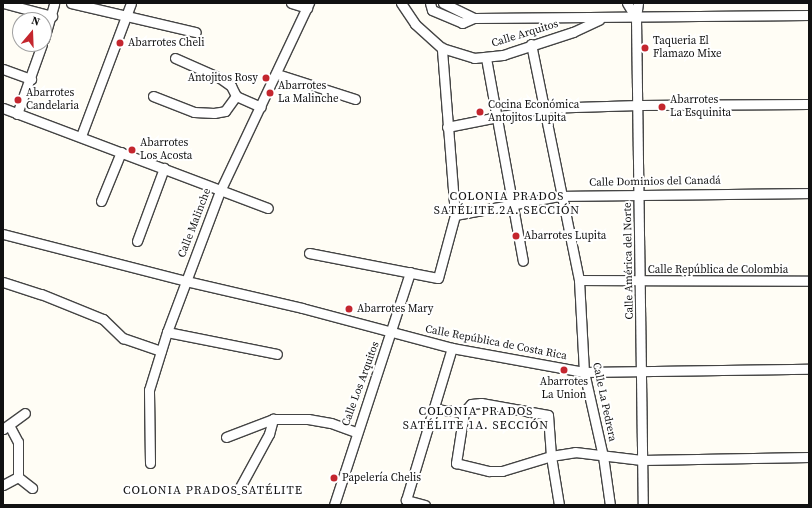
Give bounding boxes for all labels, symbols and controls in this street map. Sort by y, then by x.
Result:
north arrow [12,12,52,52]
text: N [30,13,42,30]
street label: Calle Arquitos [490,18,560,50]
place label: Taqueria El Flamazo Mixe [653,35,722,61]
place label: Abarrotes Cheli [128,36,204,50]
marker: Abarrotes Cheli [115,38,125,48]
marker: Taqueria El Flamazo Mixe [640,43,650,53]
place label: Antojitos Rosy [188,71,258,85]
marker: Antojitos Rosy [261,73,271,83]
place label: Abarrotes La Malinche [278,80,339,106]
place label: Abarrotes Candelaria [26,87,79,113]
marker: Abarrotes La Malinche [265,88,275,98]
place label: Abarrotes La Esquinita [670,94,731,120]
marker: Abarrotes Candelaria [13,95,23,105]
place label: Cocina Económica Antojitos Lupita [488,99,579,125]
marker: Abarrotes La Esquinita [657,102,667,112]
marker: Cocina Económica Antojitos Lupita [475,107,485,117]
place label: Abarrotes Los Acosta [140,137,192,163]
marker: Abarrotes Los Acosta [127,145,137,155]
street label: Calle Dominios del Canadá [589,174,721,190]
street label: Calle Malinche [176,186,214,260]
district label: COLONIA PRADOS SATÉLITE 2A. SECCIÓN [434,190,580,218]
street label: Calle América del Norte [621,202,637,320]
place label: Abarrotes Lupita [524,229,606,243]
marker: Abarrotes Lupita [511,231,521,241]
street label: Calle República de Colombia [648,263,788,277]
place label: Abarrotes Mary [357,302,433,316]
marker: Abarrotes Mary [344,304,354,314]
street label: Calle República de Costa Rica [424,323,568,363]
street label: Calle Los Arquitos [340,340,382,428]
street label: Calle La Pedrera [589,361,619,443]
marker: Abarrotes La Union [559,365,569,375]
place label: Abarrotes La Union [540,376,588,402]
district label: COLONIA PRADOS SATÉLITE 1A. SECCIÓN [403,405,549,433]
place label: Papelería Chelis [342,471,421,485]
marker: Papelería Chelis [329,473,339,483]
district label: COLONIA PRADOS SATÉLITE [123,484,303,498]

